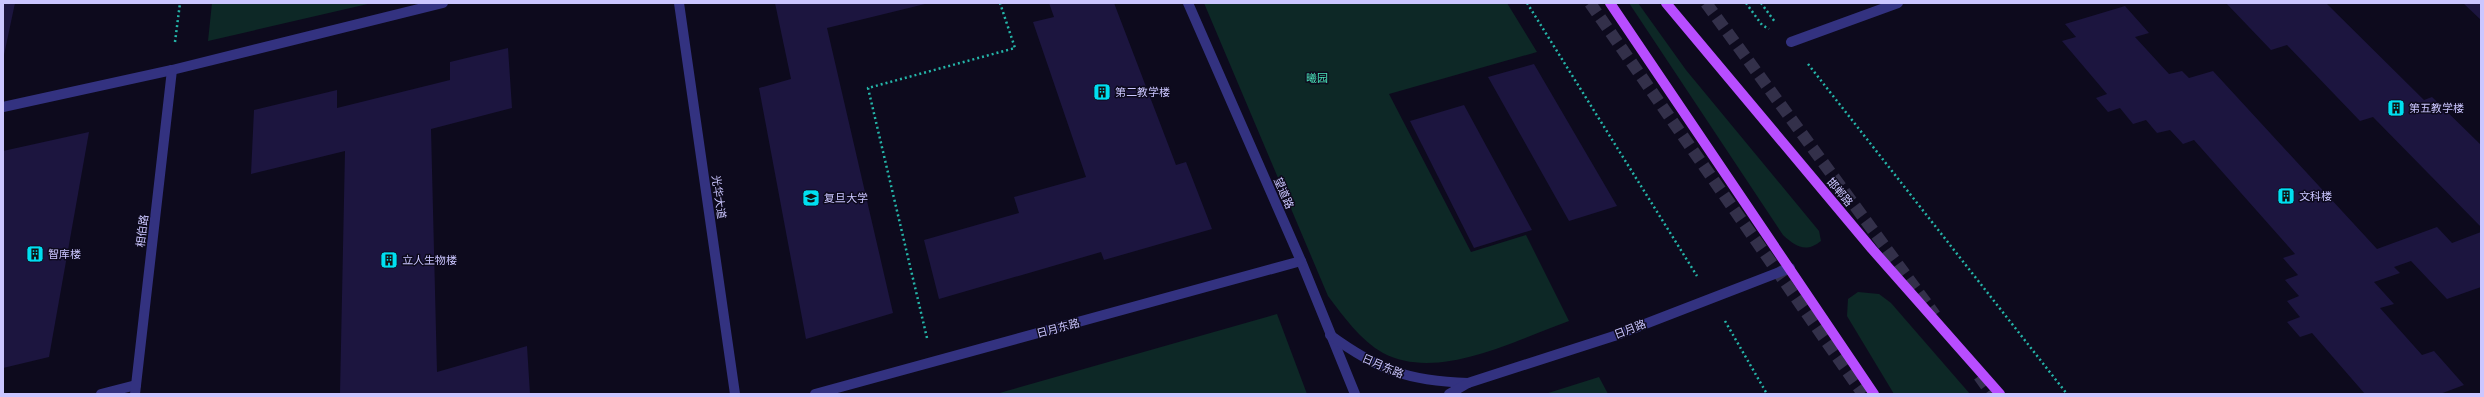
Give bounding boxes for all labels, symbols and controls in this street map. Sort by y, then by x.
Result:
park label: 曦园 [1306,71,1328,85]
building icon: 第二教学楼 [1092,82,1112,102]
place label: 第二教学楼 [1115,85,1170,99]
building icon: 第五教学楼 [2386,98,2406,118]
place label: 第五教学楼 [2409,101,2464,115]
street label: 光华大道 [709,174,729,220]
street label: 望道路 [1271,175,1297,211]
street label: 邯郸路 [1824,175,1856,209]
building icon: 文科楼 [2276,186,2296,206]
school or university icon: 复旦大学 [801,188,821,208]
place label: 文科楼 [2299,189,2332,203]
place label: 复旦大学 [824,191,868,205]
street label: 相伯路 [133,214,151,248]
building icon: 智库楼 [25,244,45,264]
place label: 智库楼 [48,247,81,261]
building icon: 立人生物楼 [379,250,399,270]
place label: 立人生物楼 [402,253,457,267]
street label: 日月东路 [1035,316,1081,340]
street label: 日月路 [1612,317,1648,341]
street label: 日月东路 [1360,351,1406,381]

